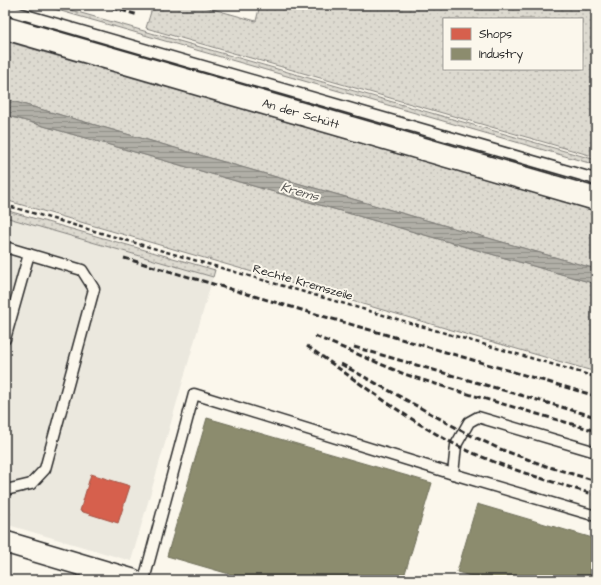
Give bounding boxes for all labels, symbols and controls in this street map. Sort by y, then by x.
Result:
legend [443,18,583,70]
text: Shops [479,26,512,43]
text: Industry [479,46,524,64]
street label: An der Schütt [260,95,341,133]
water label: Krems [279,178,322,206]
street label: Rechte Kremszeile [251,260,355,305]

